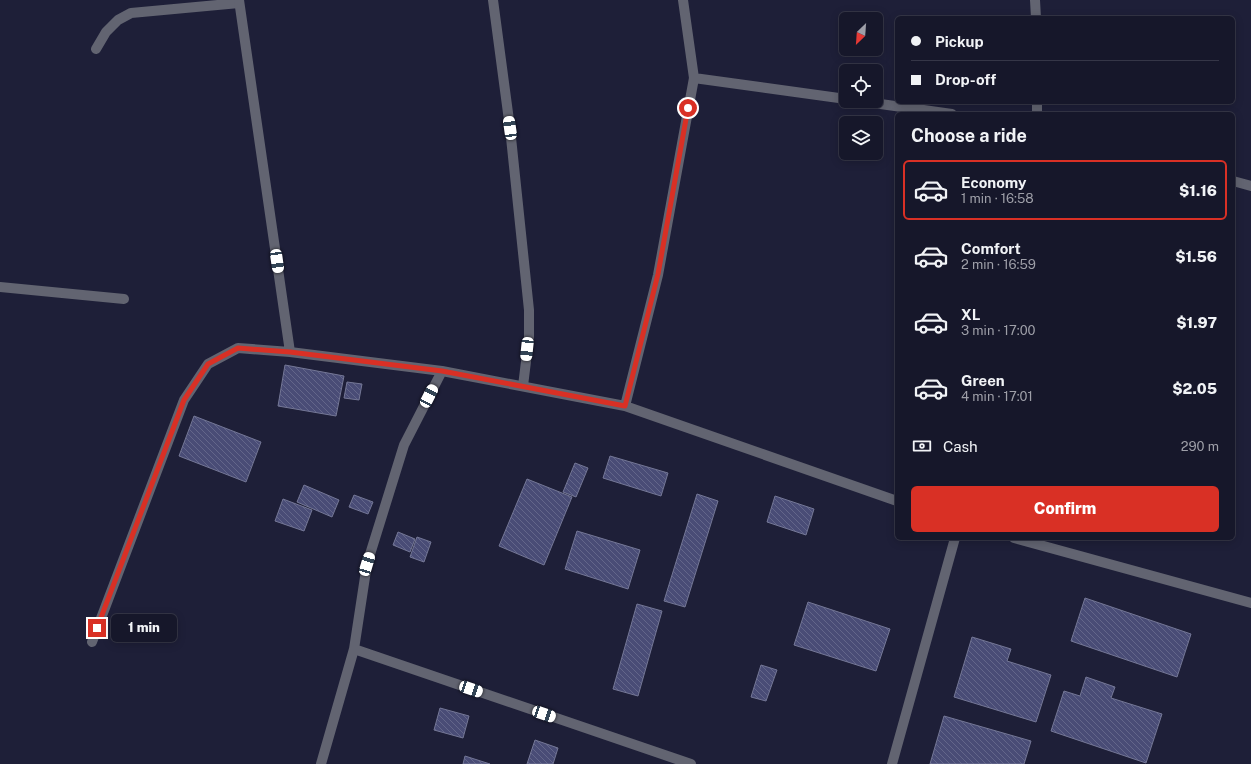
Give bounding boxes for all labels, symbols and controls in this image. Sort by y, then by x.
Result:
north arrow [839,12,883,56]
map controls [839,12,883,160]
text: Pickup [935,33,984,50]
button: locate [839,64,883,108]
text: Drop-off [935,71,996,88]
route start [679,99,697,117]
car [502,115,518,141]
button: layers [839,116,883,160]
text: Choose a ride [911,125,1027,146]
icon: car [913,172,949,208]
text: Economy [961,174,1026,191]
text: $1.16 [1179,182,1217,199]
text: 1 min · 16:58 [961,191,1034,206]
icon: car [913,238,949,274]
text: Comfort [961,240,1021,257]
car [269,248,285,274]
text: $1.56 [1175,248,1217,265]
text: 2 min · 16:59 [961,257,1036,272]
icon: car [913,304,949,340]
text: XL [961,306,980,323]
text: $1.97 [1176,314,1217,331]
text: 3 min · 17:00 [961,323,1035,338]
car [520,336,534,362]
icon: car [913,370,949,406]
text: Green [961,372,1005,389]
text: $2.05 [1172,380,1217,397]
car [418,383,440,409]
text: 4 min · 17:01 [961,389,1033,404]
icon: cash [911,435,933,457]
text: Cash [943,438,978,455]
text: 290 m [1181,439,1219,454]
button: Confirm [911,486,1219,532]
car [358,551,376,577]
callout: 1 min [111,614,177,642]
route end [88,619,106,637]
text: 1 min [128,620,160,635]
car [458,679,484,699]
car [531,704,557,724]

